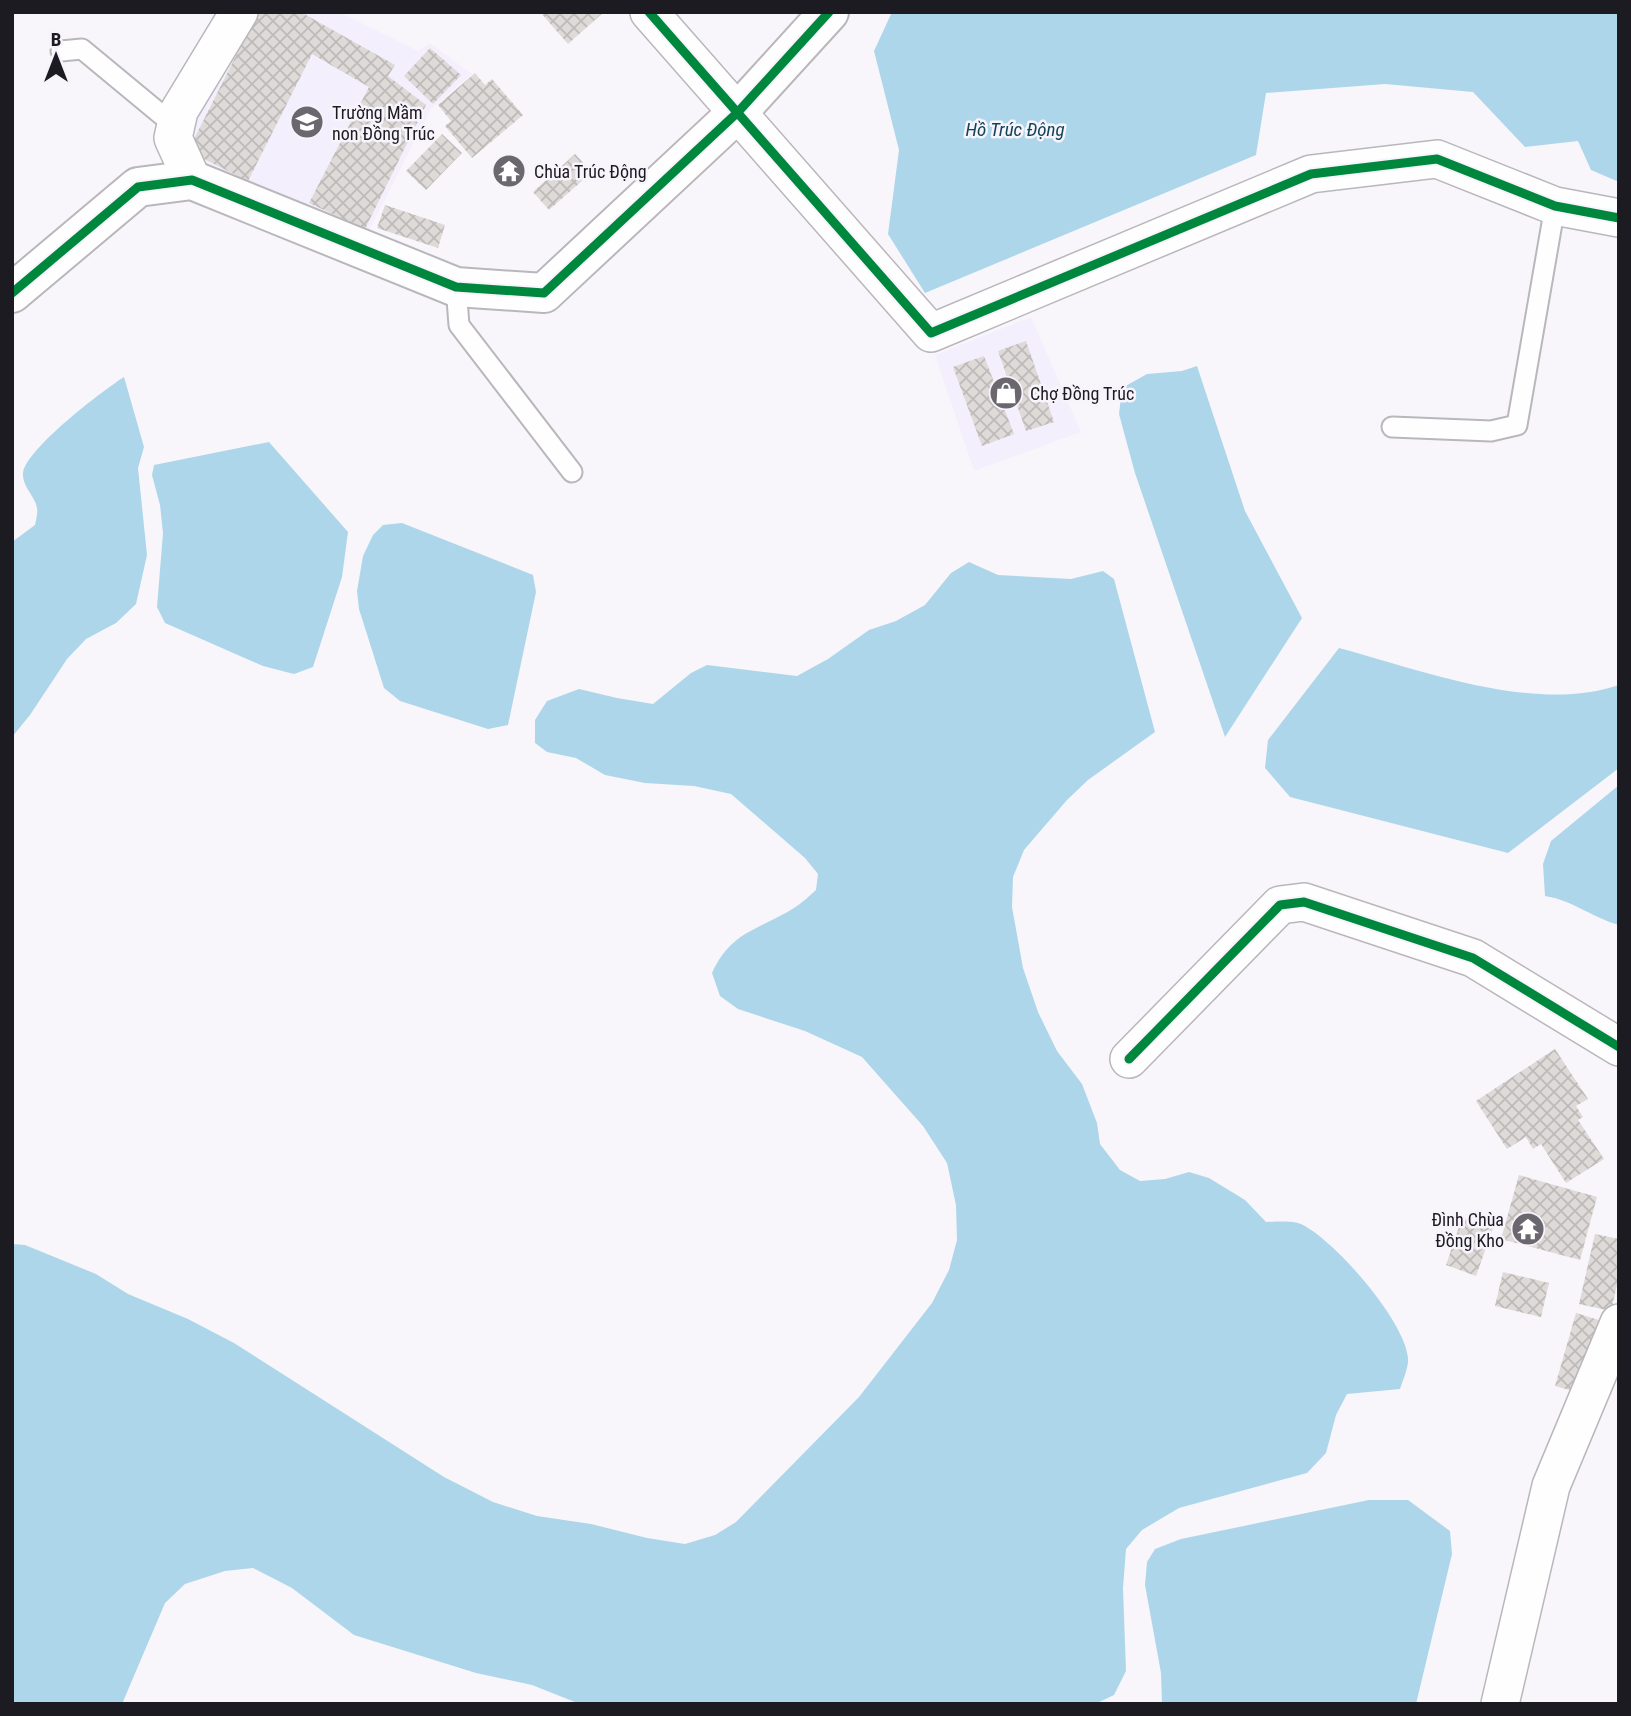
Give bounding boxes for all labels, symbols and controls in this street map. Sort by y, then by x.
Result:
north arrow [21,21,91,91]
text: B [51,28,61,51]
place label: Trường Mầm non Đồng Trúc [332,102,435,144]
school or university icon: Trường Mầm non Đồng Trúc [288,103,326,141]
water label: Hồ Trúc Động [966,118,1064,141]
temple icon: Chùa Trúc Động [490,152,528,190]
place label: Chùa Trúc Động [534,161,647,182]
shop icon: Chợ Đồng Trúc [987,374,1025,412]
place label: Chợ Đồng Trúc [1030,383,1134,404]
place label: Đình Chùa Đồng Kho [1431,1209,1504,1251]
temple icon: Đình Chùa Đồng Kho [1509,1210,1547,1248]

